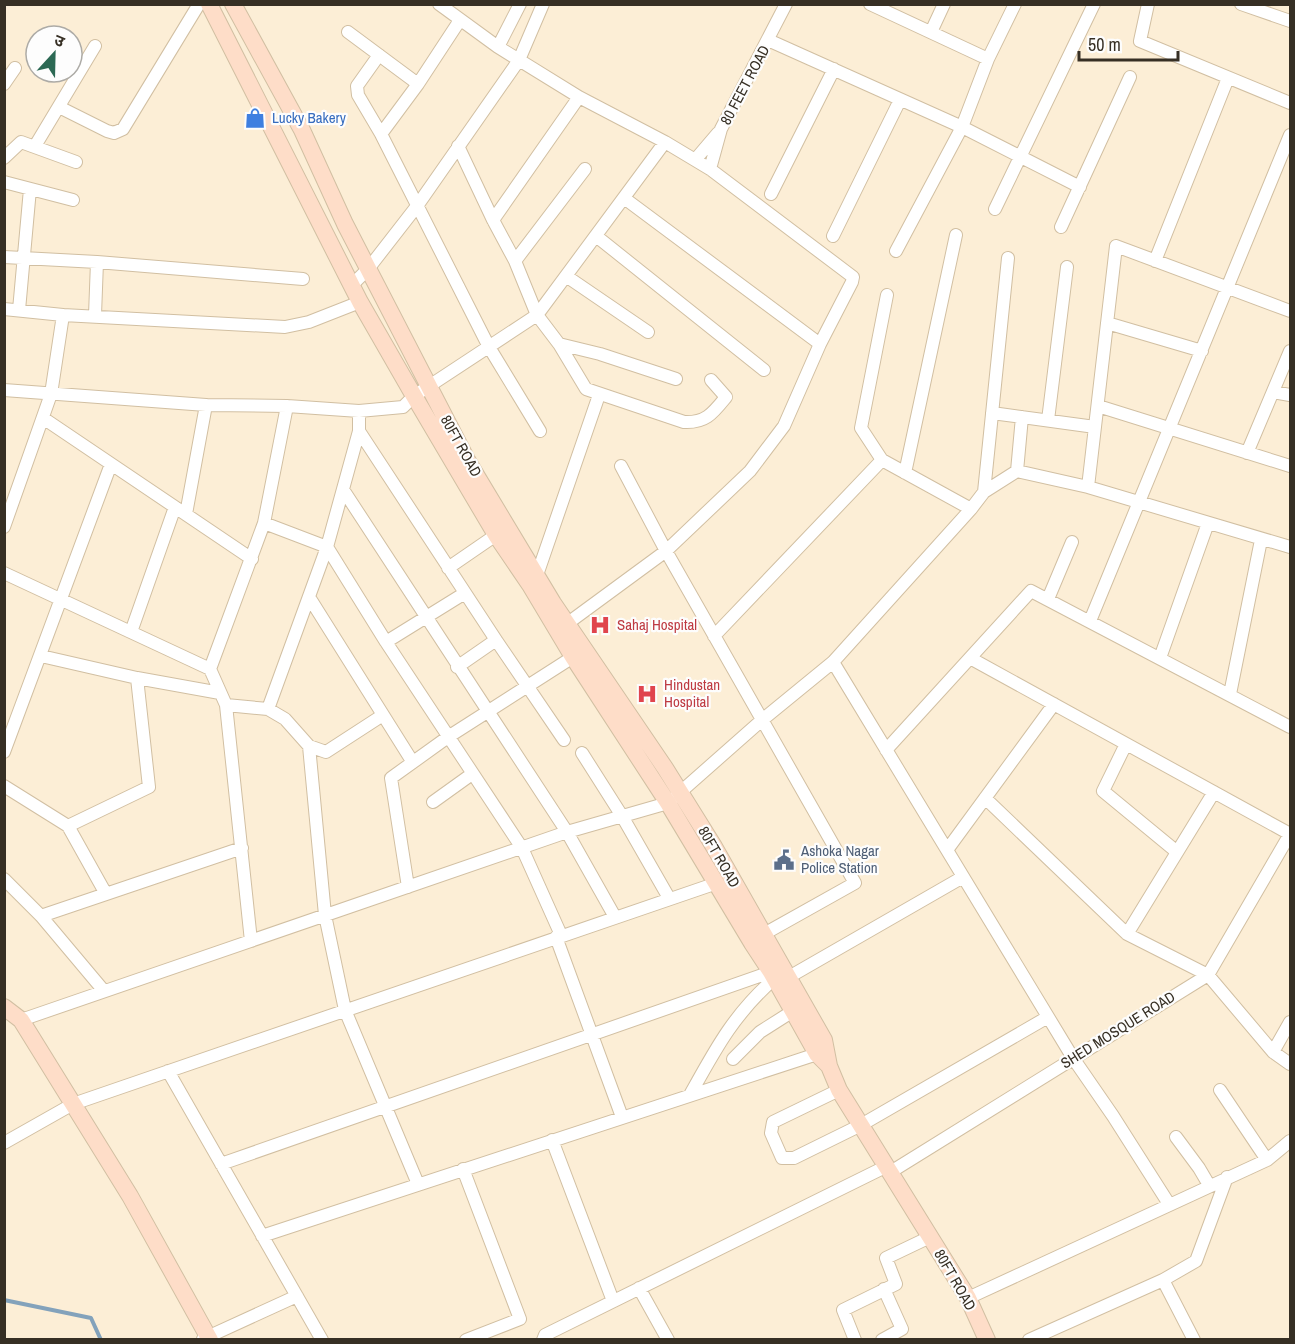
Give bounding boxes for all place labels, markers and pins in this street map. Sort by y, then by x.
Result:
shop icon: Lucky Bakery [243,106,267,130]
place label: Lucky Bakery [272,107,347,128]
hospital icon: Sahaj Hospital [588,613,612,637]
place label: Sahaj Hospital [617,614,697,635]
place label: Hindustan Hospital [664,674,720,712]
hospital icon: Hindustan Hospital [635,682,659,706]
place label: Ashoka Nagar Police Station [800,840,879,878]
public building icon: Ashoka Nagar Police Station [772,848,796,872]

